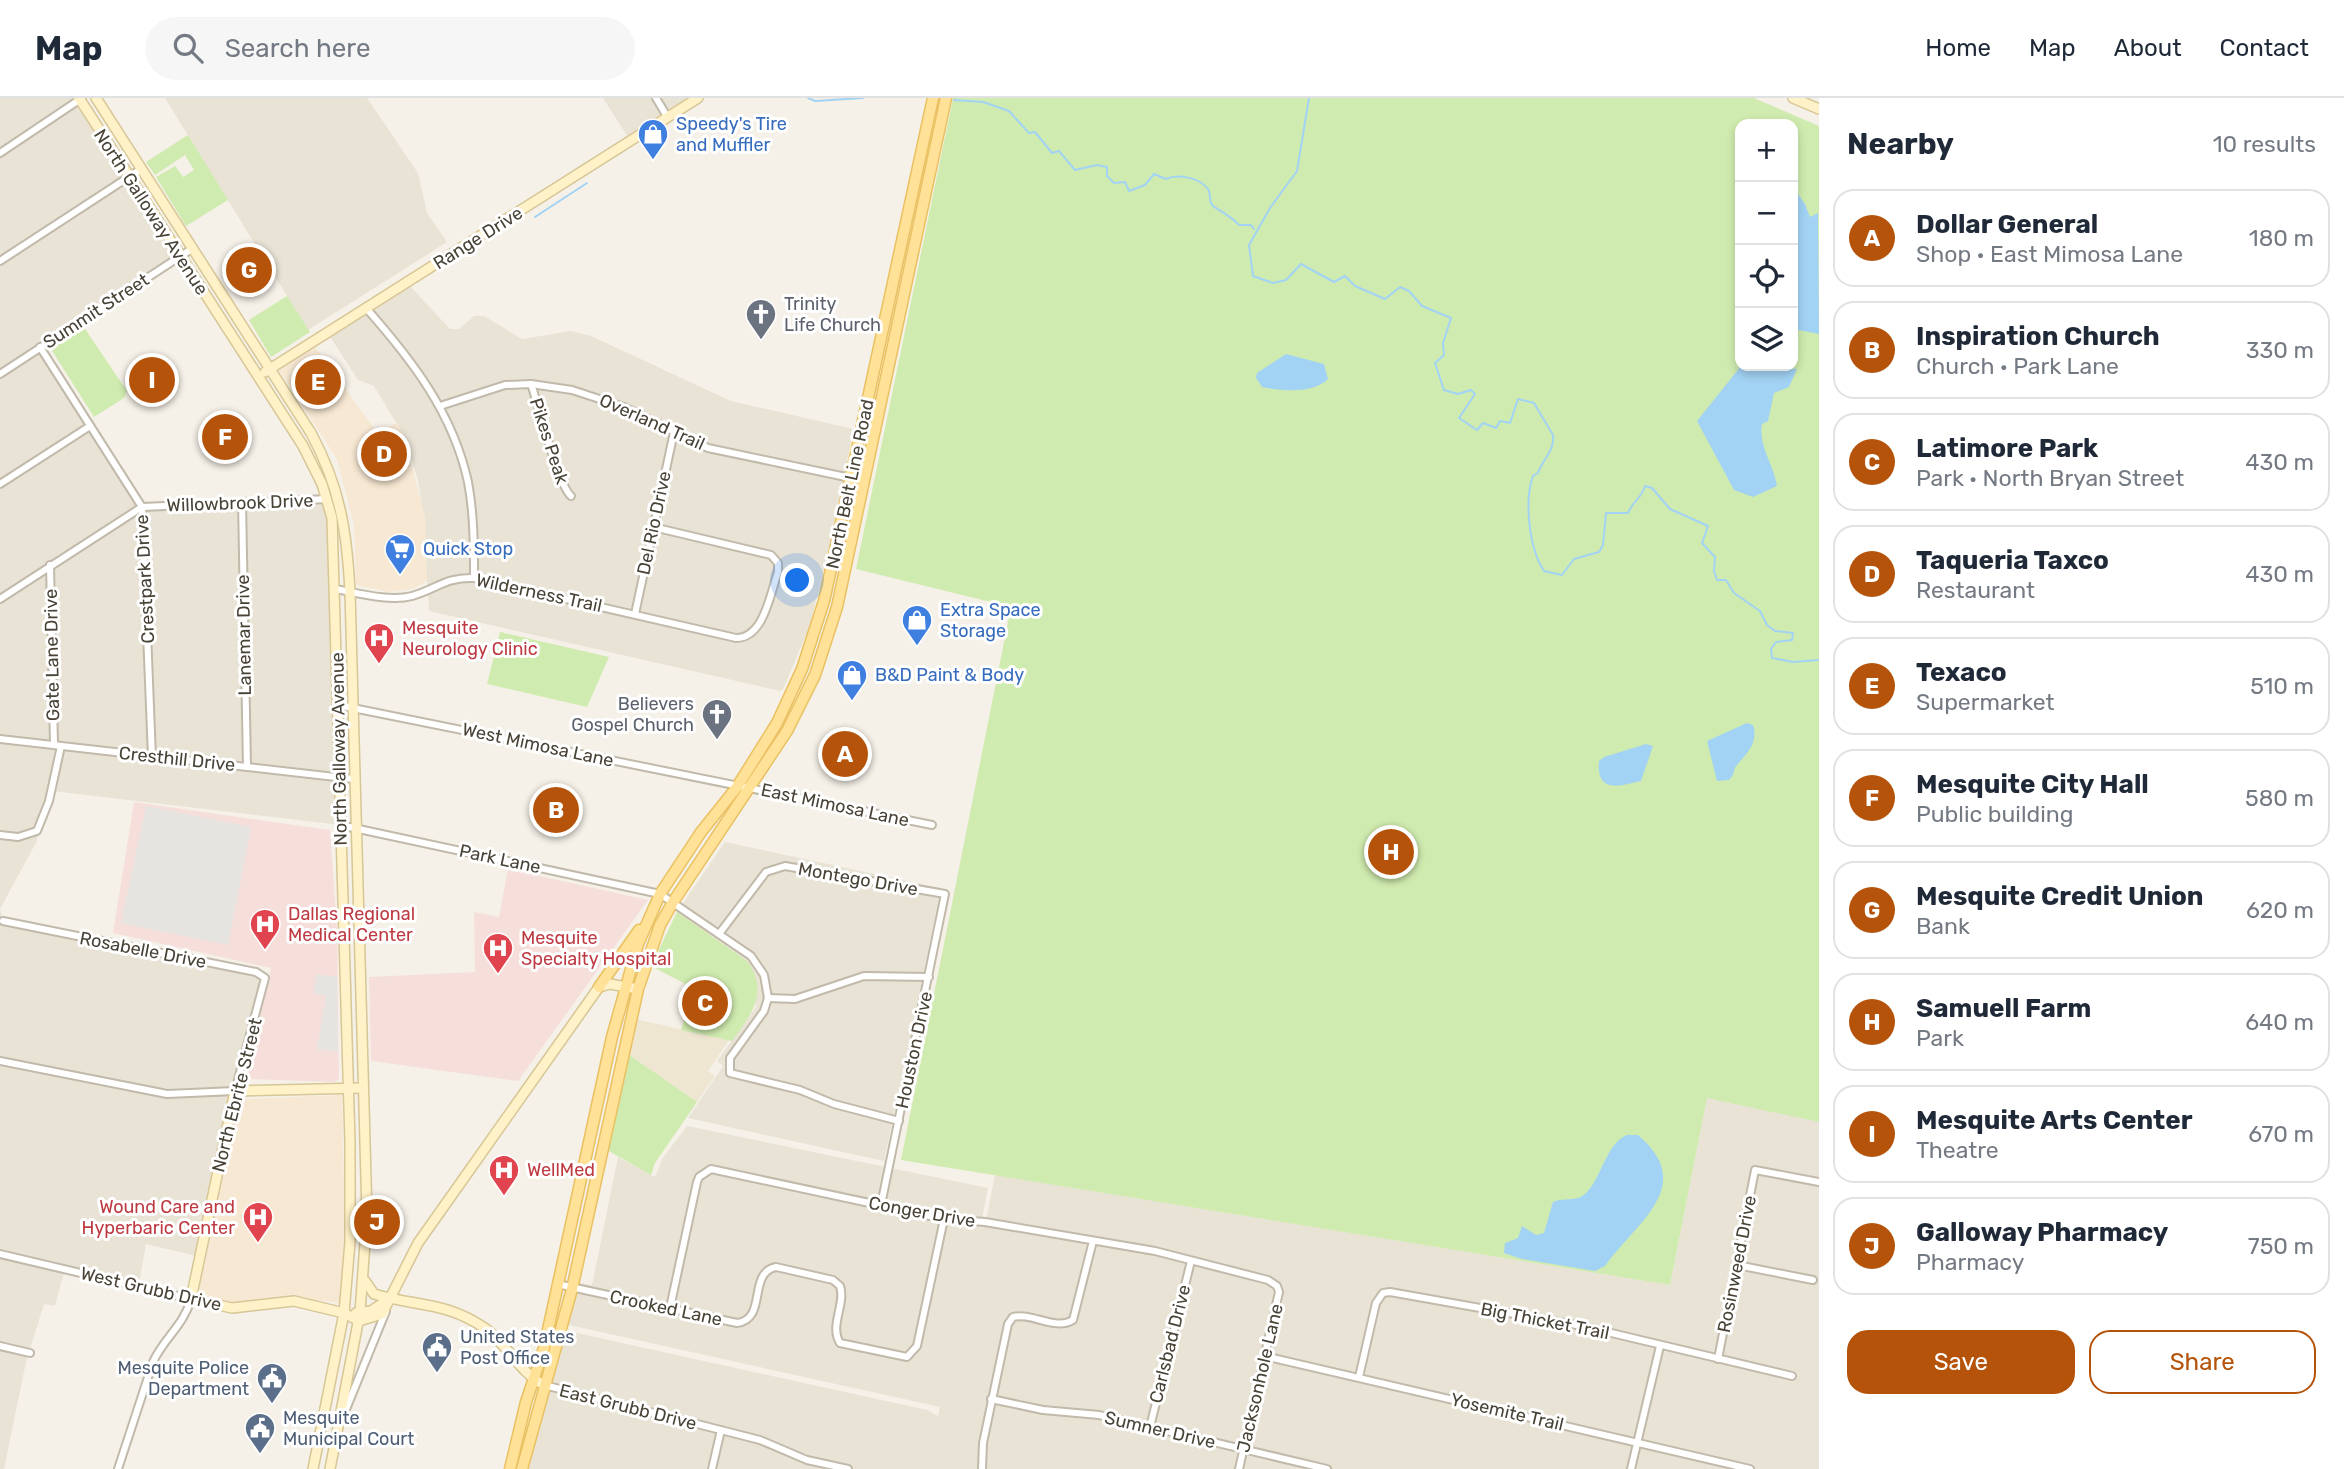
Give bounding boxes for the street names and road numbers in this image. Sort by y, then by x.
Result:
street label: North Galloway Avenue [89,125,213,299]
street label: Range Drive [429,202,527,274]
street label: Summit Street [39,269,153,353]
street label: Overland Trail [596,389,708,455]
street label: Pikes Peak [525,395,573,487]
street label: North Belt Line Road [821,397,879,571]
street label: Del Rio Drive [632,469,676,577]
street label: Willowbrook Drive [166,489,314,517]
street label: Crestpark Drive [131,514,159,644]
street label: Wilderness Trail [474,569,604,617]
street label: Lanemar Drive [232,574,256,696]
street label: Gate Lane Drive [40,589,64,721]
street label: North Galloway Avenue [326,652,352,846]
street label: West Mimosa Lane [460,718,616,772]
street label: Cresthill Drive [118,742,236,776]
street label: East Mimosa Lane [759,779,911,831]
street label: Park Lane [457,840,543,878]
street label: Montego Drive [796,858,920,900]
street label: Rosabelle Drive [78,927,208,973]
street label: Houston Drive [891,989,937,1111]
street label: North Ebrite Street [207,1015,267,1175]
street label: Conger Drive [867,1192,977,1232]
street label: Rosinweed Drive [1713,1194,1761,1334]
street label: West Grubb Drive [78,1262,224,1316]
street label: Carlsbad Drive [1145,1282,1195,1406]
street label: Crooked Lane [608,1285,724,1331]
street label: Big Thicket Trail [1479,1298,1611,1344]
street label: Jacksonhole Lane [1232,1301,1288,1455]
street label: East Grubb Drive [557,1379,699,1435]
street label: Yosemite Trail [1448,1388,1566,1436]
street label: Sumner Drive [1102,1407,1218,1453]

